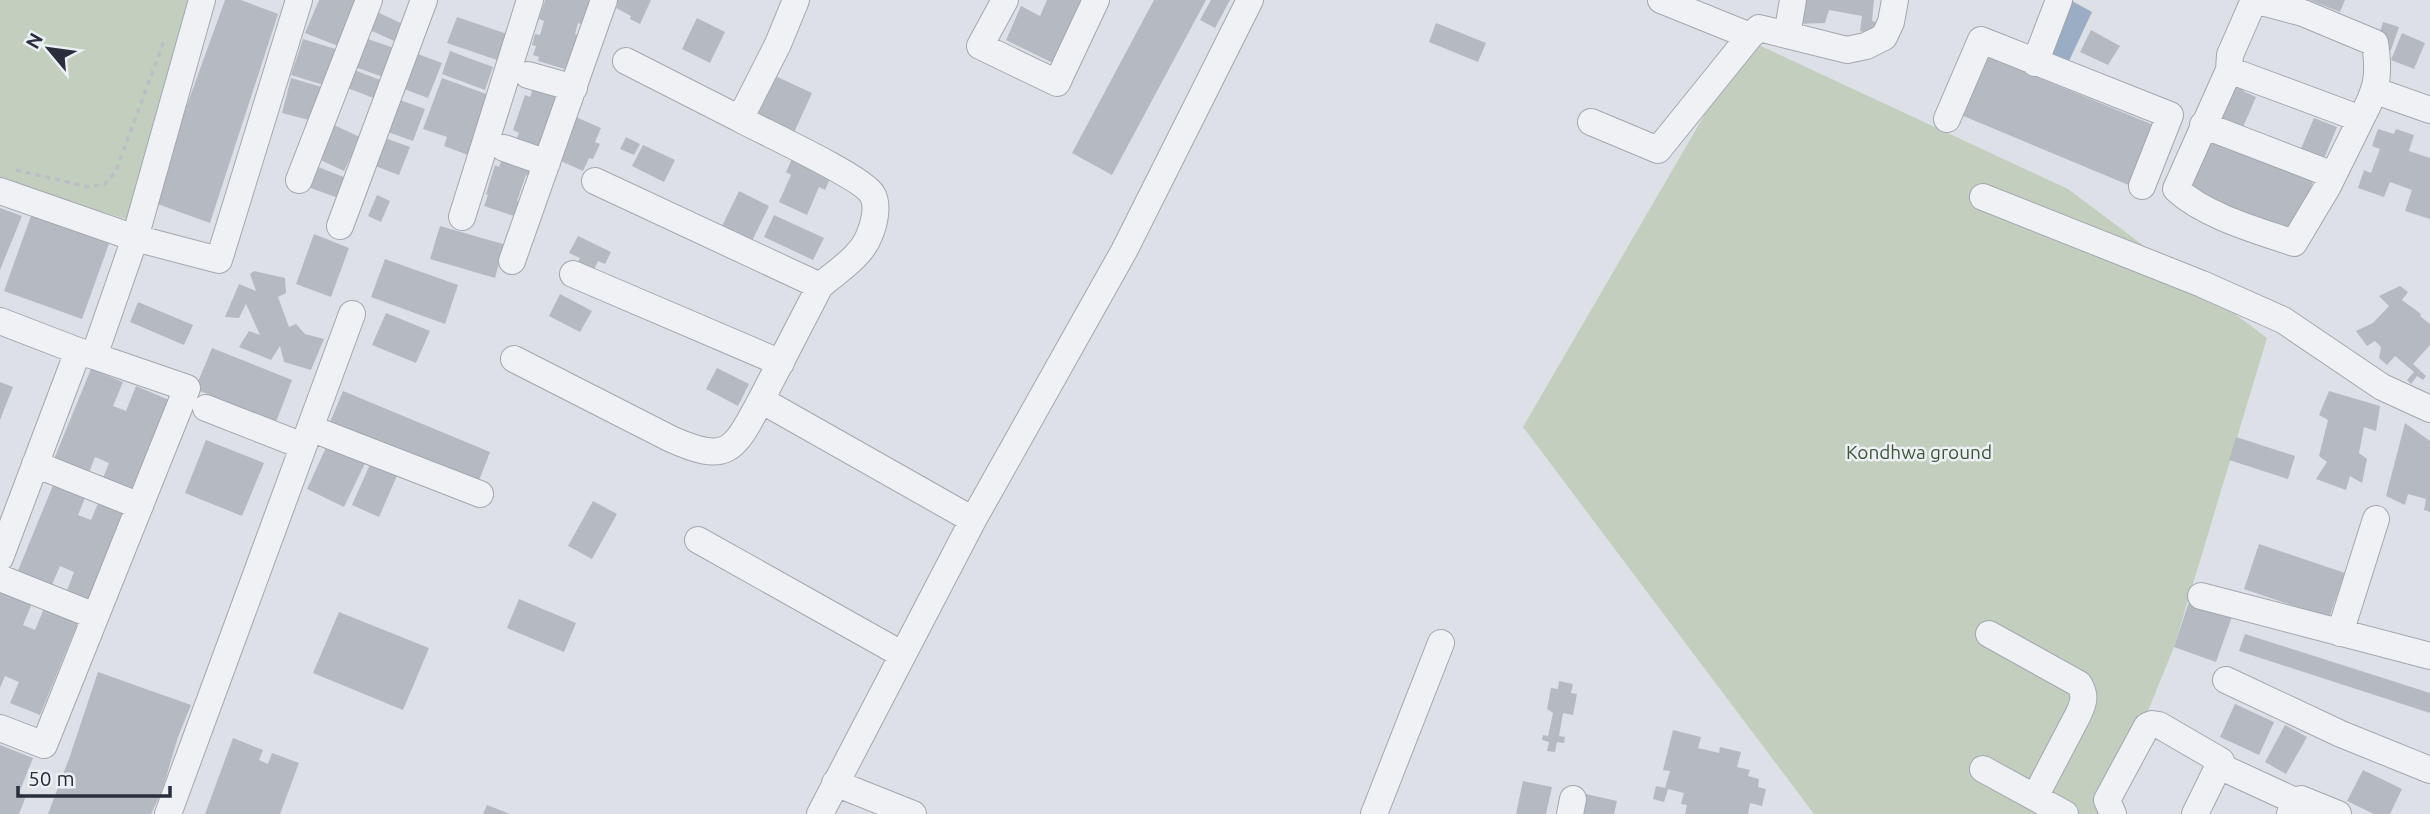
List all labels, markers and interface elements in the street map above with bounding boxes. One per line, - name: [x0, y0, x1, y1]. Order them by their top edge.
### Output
- north arrow: [14, 14, 84, 84]
- text: N: [21, 29, 47, 52]
- park label: Kondhwa ground: [1846, 441, 1992, 463]
- scale bar: [18, 754, 170, 798]
- text: 50 m: [28, 766, 75, 790]

